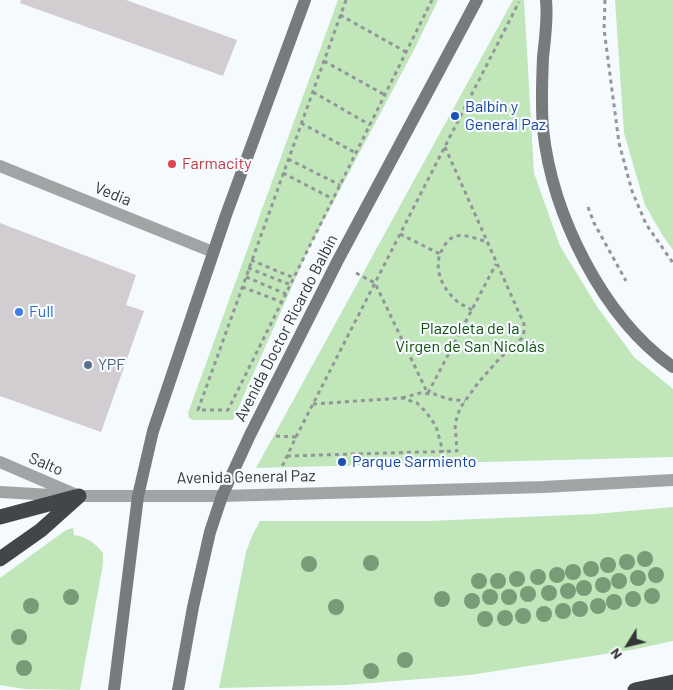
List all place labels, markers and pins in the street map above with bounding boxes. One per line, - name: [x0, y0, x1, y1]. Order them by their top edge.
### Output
- place label: Balbín y General Paz: [465, 97, 546, 135]
- marker: Balbín y General Paz: [449, 110, 461, 122]
- place label: Farmacity: [182, 154, 252, 174]
- marker: Farmacity: [166, 158, 178, 170]
- place label: Full: [29, 302, 54, 322]
- marker: Full: [13, 306, 25, 318]
- place label: YPF: [98, 355, 125, 375]
- marker: YPF: [82, 359, 94, 371]
- place label: Parque Sarmiento: [352, 452, 476, 472]
- marker: Parque Sarmiento: [336, 456, 348, 468]

